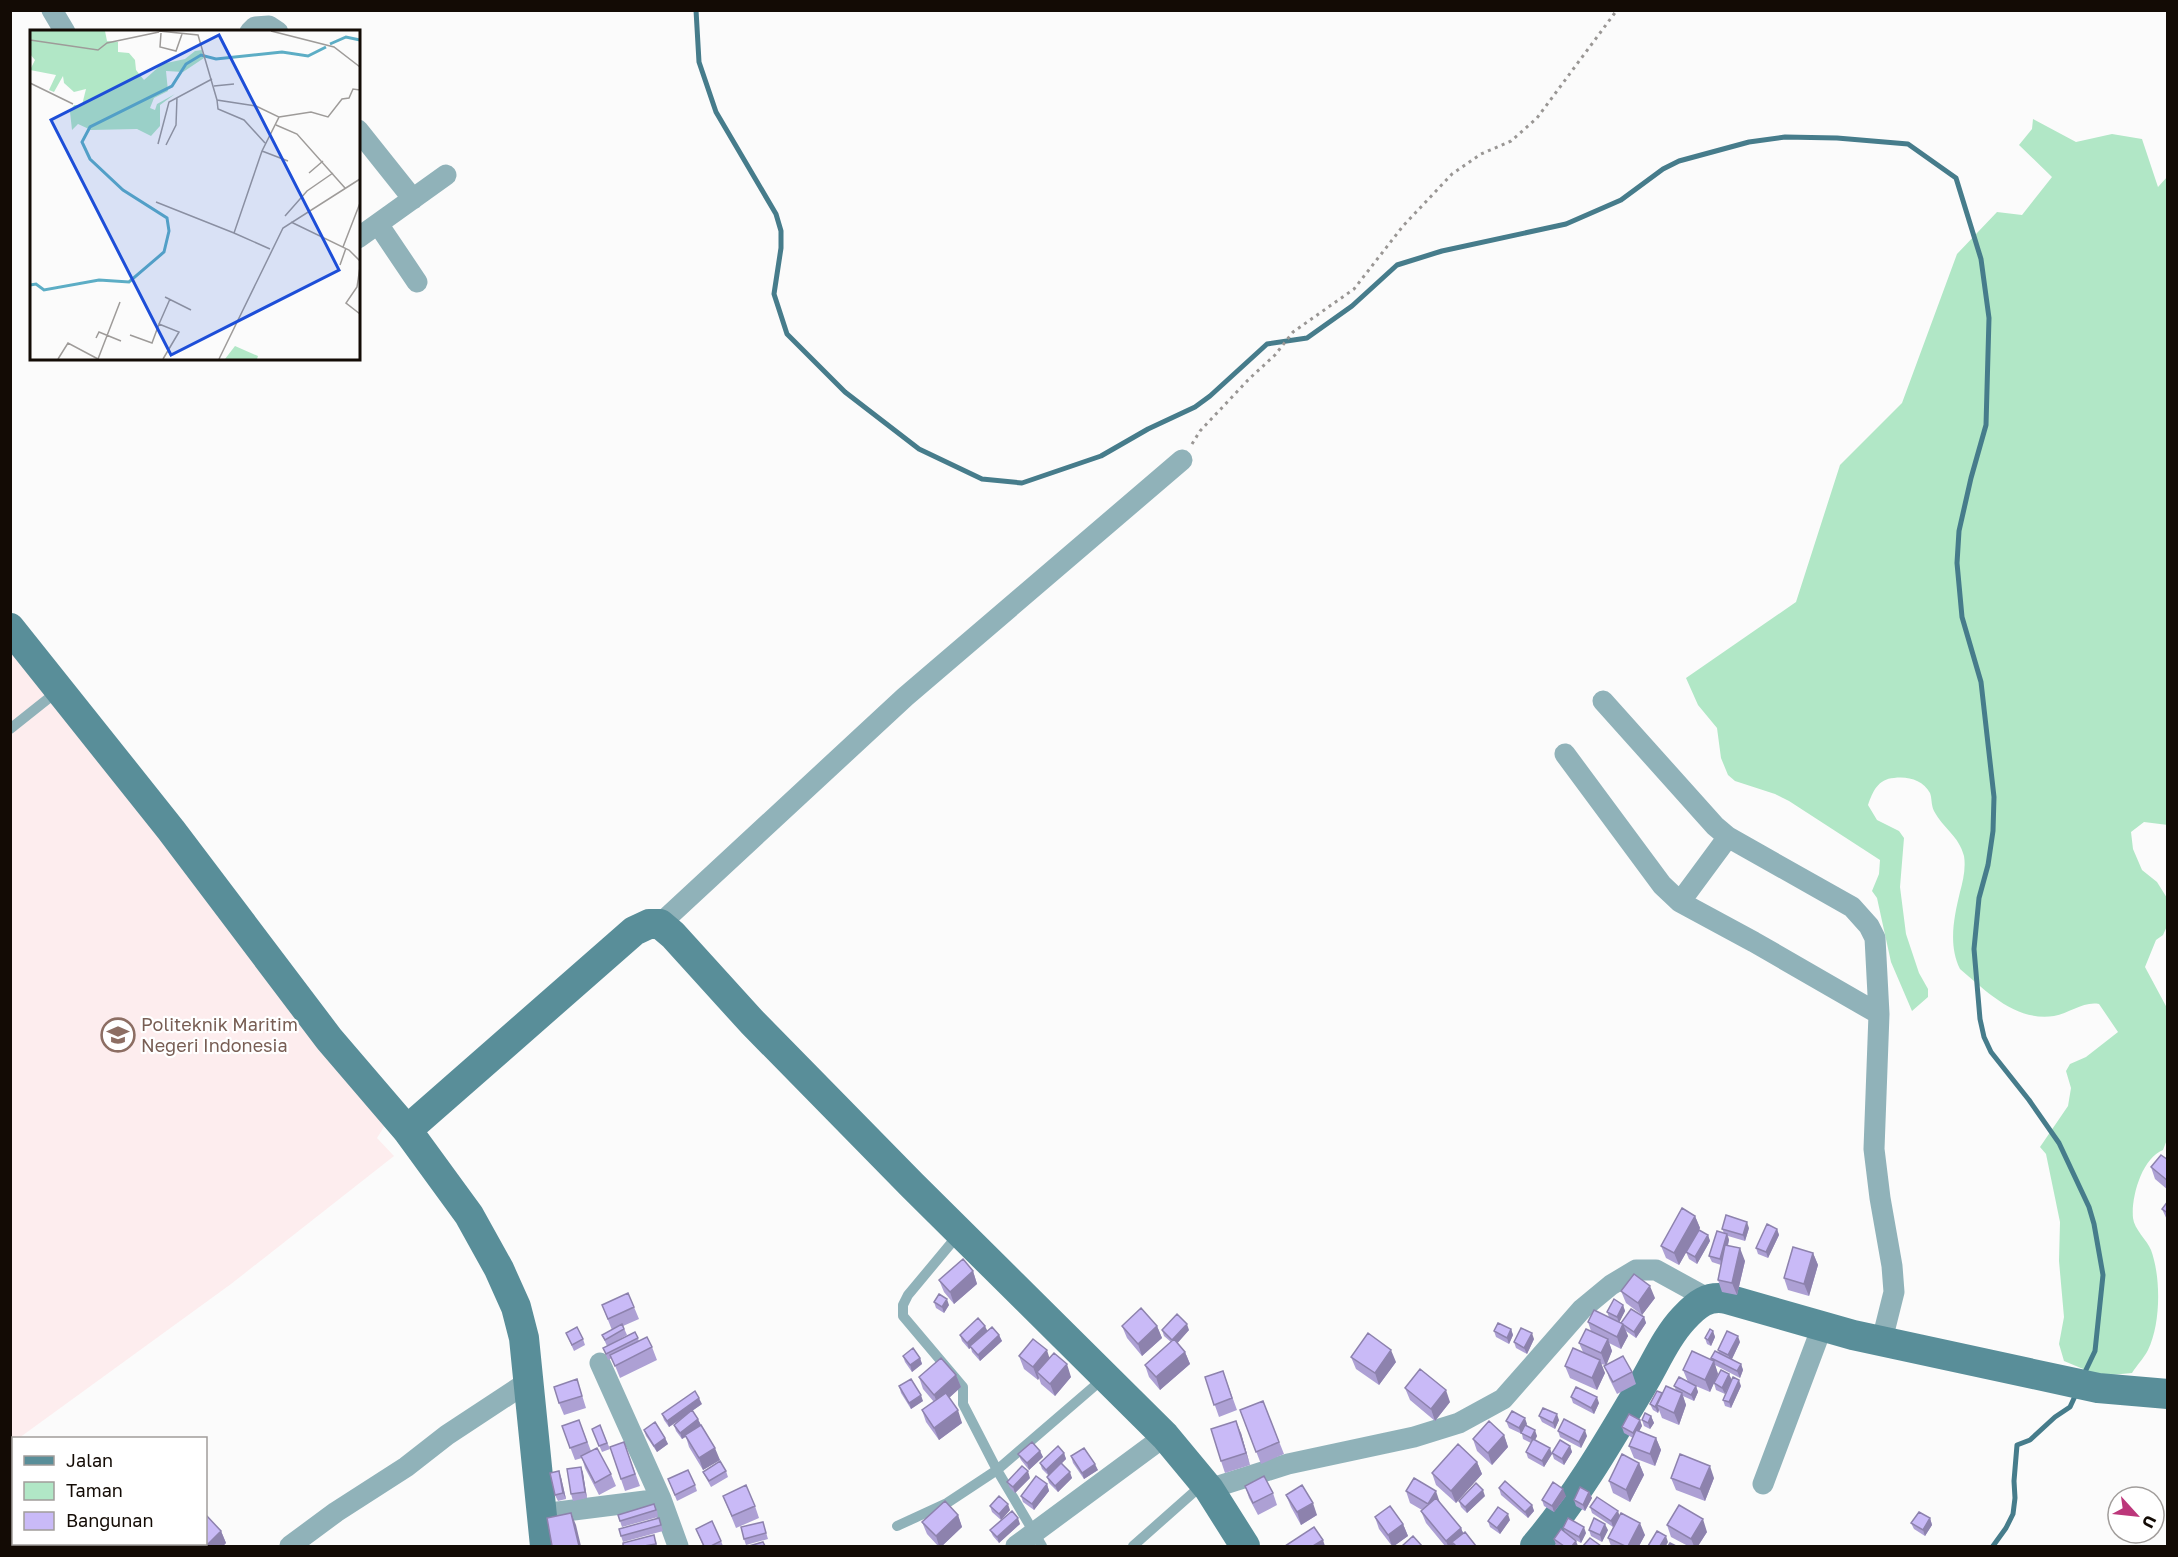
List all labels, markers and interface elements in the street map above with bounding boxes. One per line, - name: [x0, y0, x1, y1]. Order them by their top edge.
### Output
- inset map: [30, 30, 360, 360]
- place label: Politeknik Maritim Negeri Indonesia: [141, 1013, 298, 1056]
- school or university icon: Politeknik Maritim Negeri Indonesia: [100, 1017, 136, 1053]
- legend: [12, 1437, 207, 1545]
- text: Jalan: [66, 1449, 113, 1471]
- text: Taman: [66, 1479, 123, 1501]
- north arrow: [2106, 1485, 2166, 1545]
- text: Bangunan: [66, 1509, 154, 1531]
- text: U: [2138, 1512, 2161, 1532]

